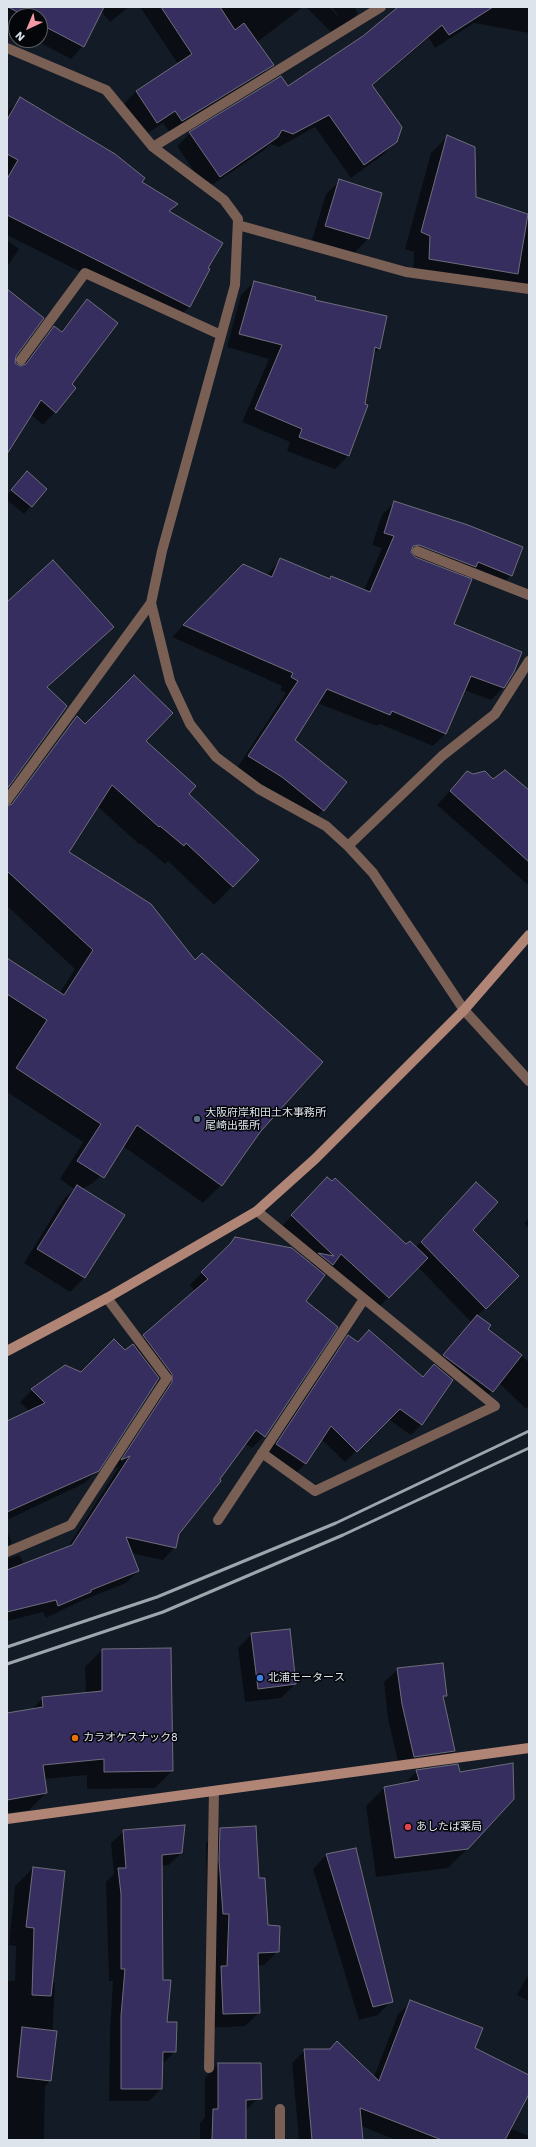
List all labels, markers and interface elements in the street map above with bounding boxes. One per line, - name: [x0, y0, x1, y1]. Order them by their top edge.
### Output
- north arrow: [8, 8, 48, 48]
- text: N: [13, 29, 27, 44]
- place label: 大阪府岸和田土木事務所 尾崎出張所: [205, 1106, 326, 1132]
- marker: 大阪府岸和田土木事務所 尾崎出張所: [192, 1114, 202, 1124]
- place label: 北浦モータース: [268, 1671, 345, 1685]
- marker: 北浦モータース: [255, 1673, 265, 1683]
- place label: カラオケスナック8: [83, 1731, 178, 1745]
- marker: カラオケスナック8: [70, 1733, 80, 1743]
- place label: あしたば薬局: [416, 1820, 482, 1834]
- marker: あしたば薬局: [403, 1822, 413, 1832]

